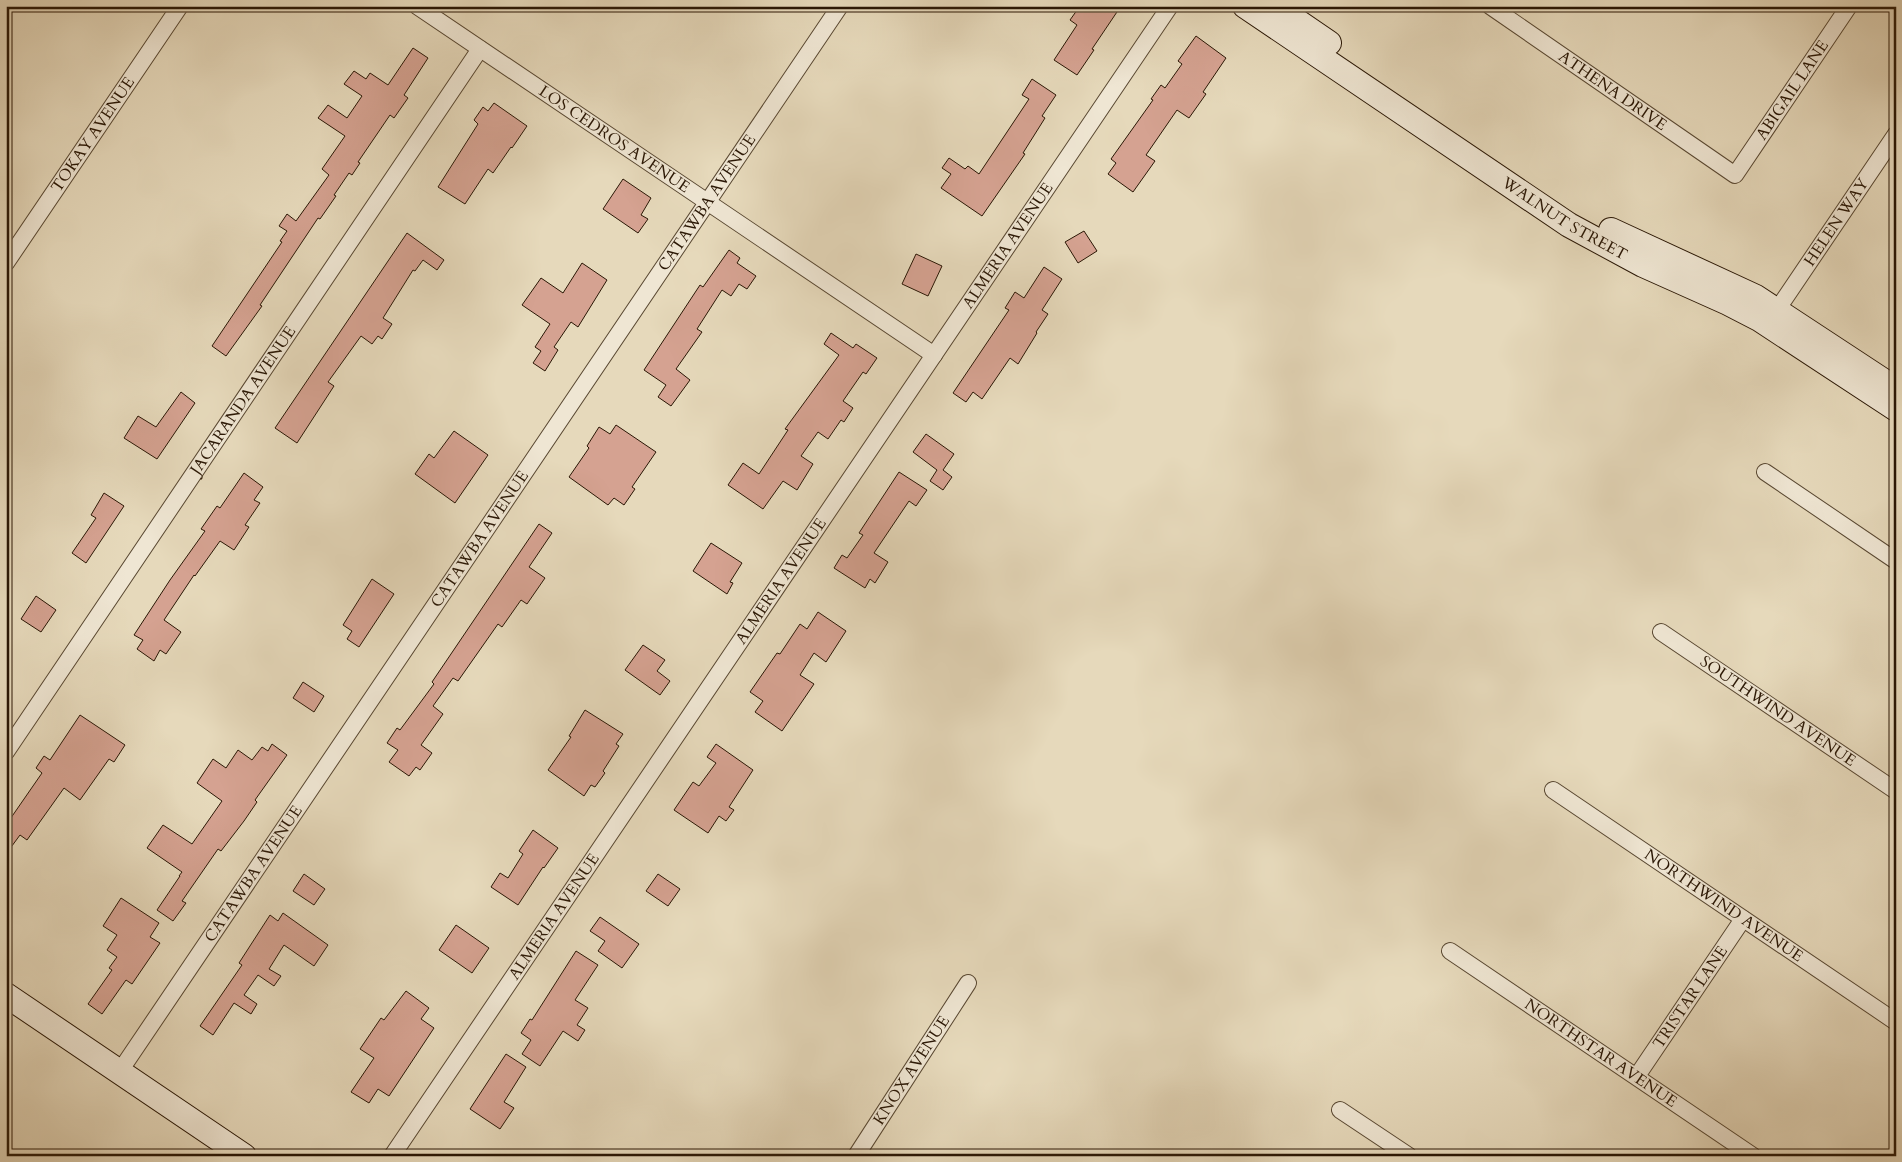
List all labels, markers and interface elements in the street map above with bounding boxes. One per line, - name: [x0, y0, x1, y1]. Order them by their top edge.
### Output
- street label: ABIGAIL LANE: [1751, 36, 1834, 144]
- street label: ATHENA DRIVE: [1554, 46, 1671, 136]
- street label: TOKAY AVENUE: [46, 73, 140, 197]
- street label: LOS CEDROS AVENUE: [534, 80, 694, 198]
- street label: CATAWBA AVENUE: [653, 130, 761, 275]
- street label: WALNUT STREET: [1497, 171, 1632, 266]
- street label: HELEN WAY: [1799, 174, 1874, 271]
- street label: ALMERIA AVENUE: [957, 178, 1058, 313]
- street label: JACARANDA AVENUE: [184, 322, 301, 481]
- street label: CATAWBA AVENUE: [425, 466, 534, 612]
- street label: ALMERIA AVENUE: [730, 514, 831, 649]
- street label: SOUTHWIND AVENUE: [1696, 650, 1860, 772]
- street label: CATAWBA AVENUE: [199, 801, 307, 947]
- street label: NORTHWIND AVENUE: [1640, 844, 1808, 967]
- street label: ALMERIA AVENUE: [503, 849, 605, 984]
- street label: TRISTAR LANE: [1648, 942, 1733, 1053]
- street label: NORTHSTAR AVENUE: [1520, 993, 1681, 1113]
- street label: KNOX AVENUE: [868, 1011, 955, 1129]

